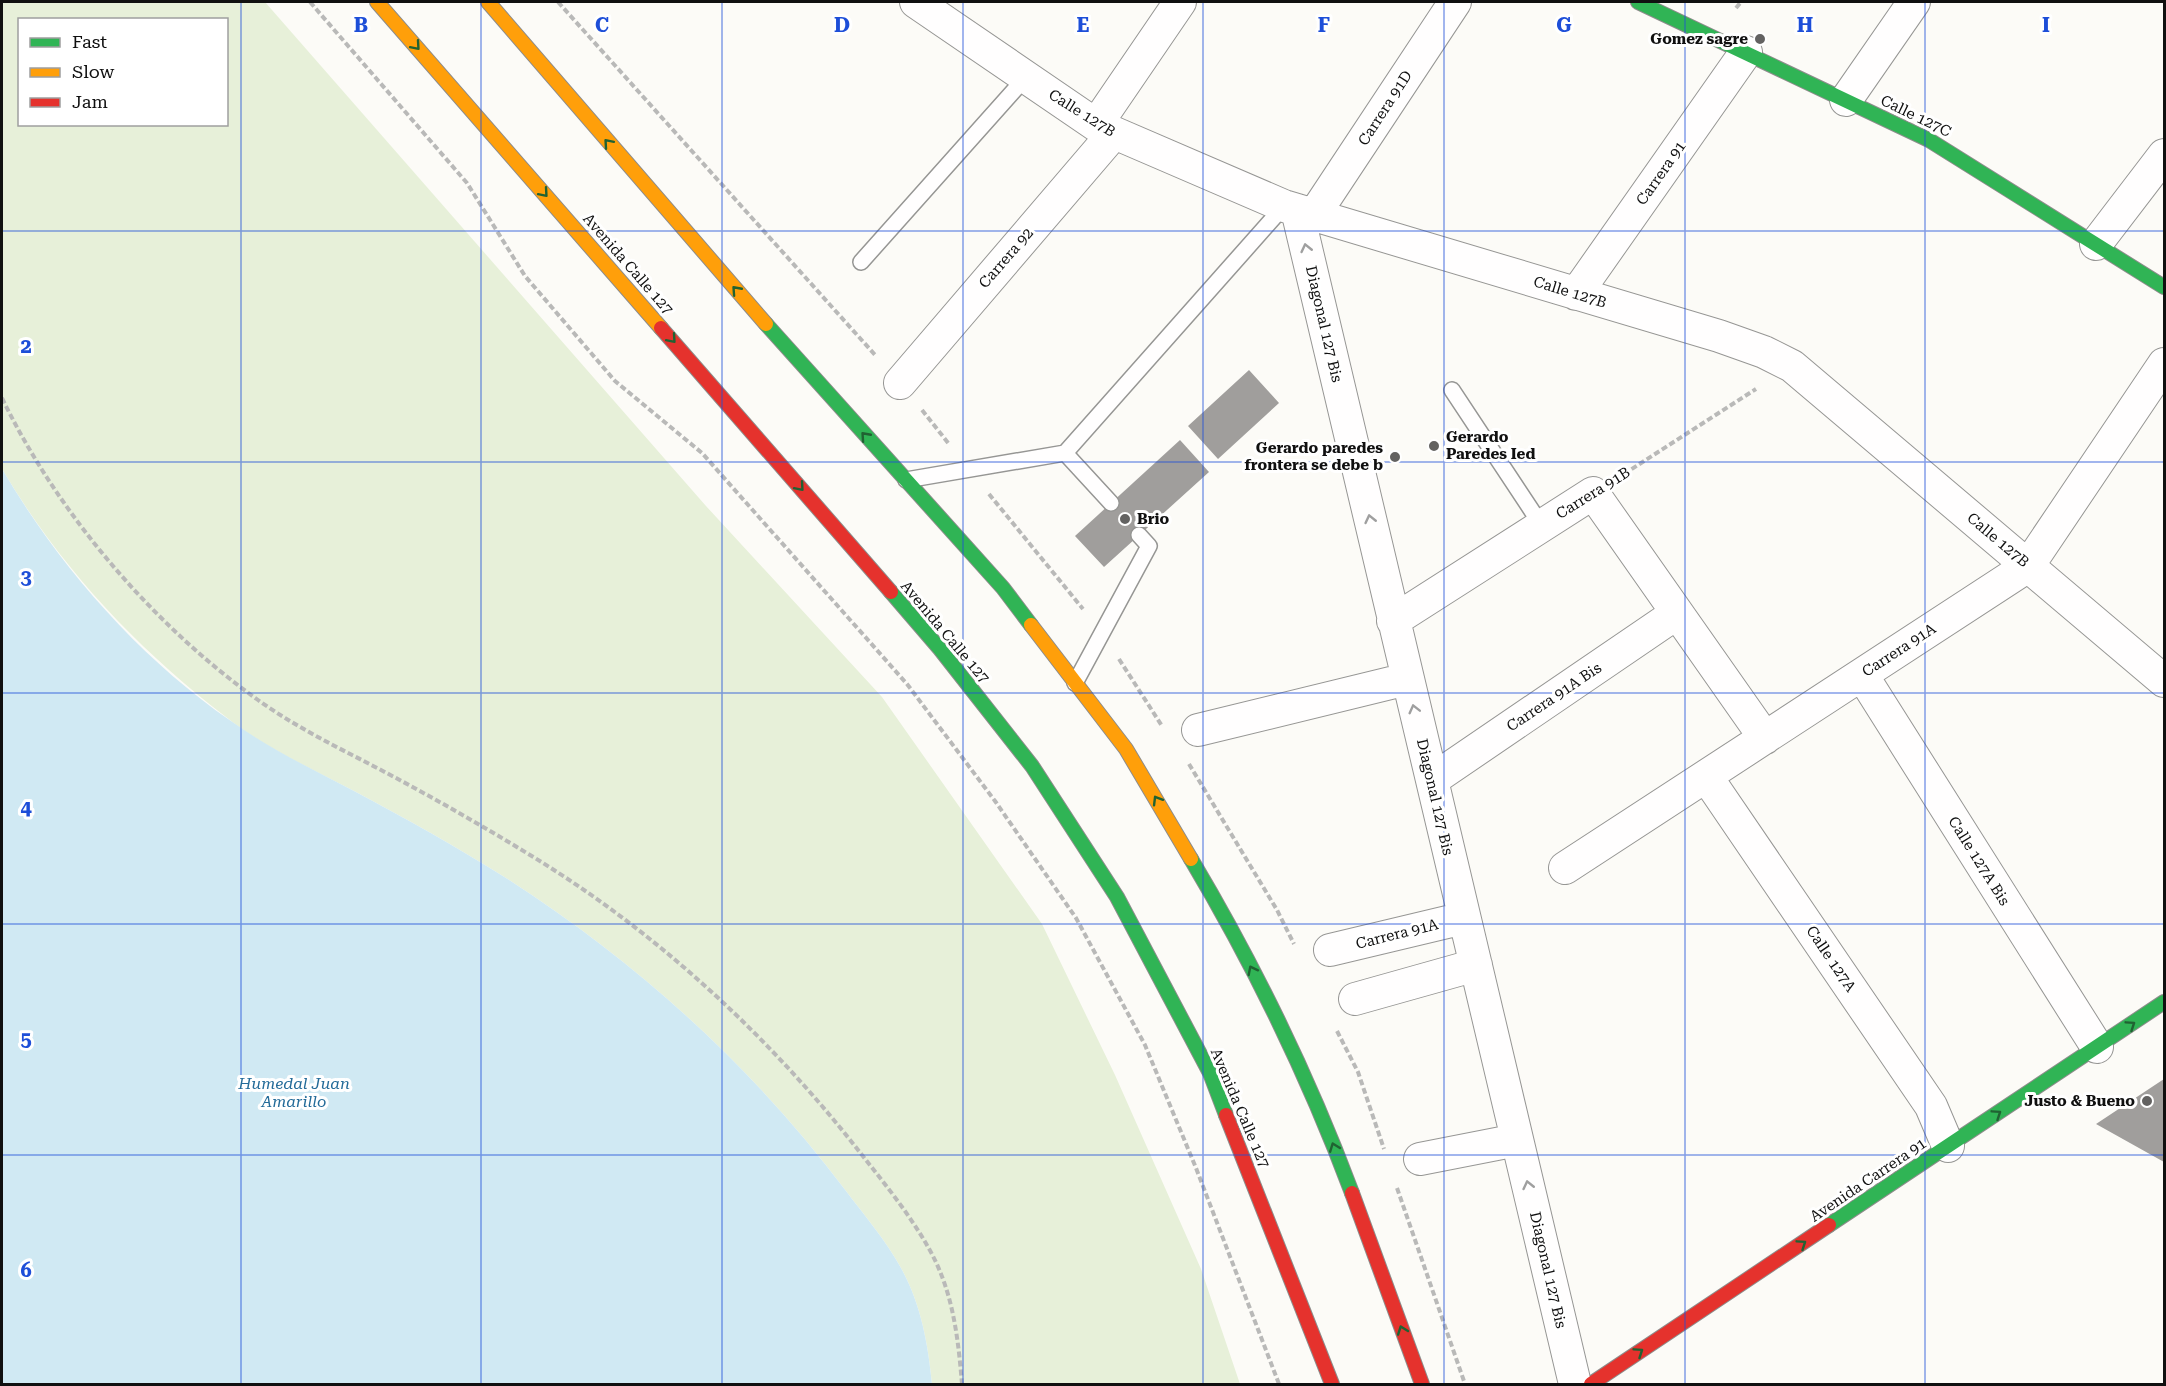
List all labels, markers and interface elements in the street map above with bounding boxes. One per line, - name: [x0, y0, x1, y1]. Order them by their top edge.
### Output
- text: B: [354, 13, 368, 37]
- text: C: [595, 13, 609, 37]
- text: D: [834, 13, 850, 37]
- text: E: [1077, 13, 1090, 37]
- text: F: [1318, 13, 1330, 37]
- text: G: [1556, 13, 1572, 37]
- text: H: [1797, 13, 1813, 37]
- text: I: [2042, 13, 2050, 37]
- legend: [18, 18, 228, 126]
- place label: Gomez sagre: [1650, 30, 1748, 48]
- text: Fast: [72, 31, 107, 52]
- marker: Gomez sagre: [1753, 32, 1767, 46]
- one-way arrow: [408, 39, 419, 50]
- text: Slow: [72, 61, 114, 82]
- street label: Carrera 91D: [1354, 67, 1416, 149]
- street label: Calle 127B: [1045, 85, 1119, 141]
- text: Jam: [72, 91, 108, 112]
- street label: Calle 127C: [1878, 91, 1954, 141]
- street label: Carrera 91: [1632, 138, 1690, 208]
- one-way arrow: [604, 139, 615, 150]
- one-way arrow: [537, 186, 548, 196]
- street label: Avenida Calle 127: [579, 210, 677, 318]
- street label: Carrera 92: [975, 224, 1037, 292]
- one-way arrow: [1300, 243, 1313, 253]
- street label: Diagonal 127 Bis: [1302, 264, 1346, 384]
- street label: Calle 127B: [1531, 272, 1609, 312]
- one-way arrow: [732, 286, 743, 297]
- one-way arrow: [665, 333, 676, 343]
- text: 2: [20, 334, 32, 358]
- place label: Gerardo Paredes Ied: [1446, 428, 1535, 463]
- one-way arrow: [861, 432, 872, 443]
- place label: Gerardo paredes frontera se debe b: [1244, 439, 1383, 474]
- marker: Gerardo Paredes Ied: [1427, 439, 1441, 453]
- marker: Gerardo paredes frontera se debe b: [1388, 450, 1402, 464]
- street label: Carrera 91B: [1553, 463, 1633, 523]
- one-way arrow: [793, 480, 804, 491]
- street label: Calle 127B: [1963, 509, 2033, 571]
- place label: Brio: [1137, 510, 1170, 528]
- marker: Brio: [1118, 512, 1132, 526]
- one-way arrow: [1364, 514, 1377, 524]
- text: 3: [20, 565, 32, 589]
- street label: Avenida Calle 127: [897, 577, 993, 687]
- street label: Carrera 91A: [1859, 619, 1940, 681]
- street label: Carrera 91A Bis: [1503, 659, 1605, 735]
- one-way arrow: [1409, 704, 1422, 714]
- street label: Diagonal 127 Bis: [1413, 737, 1457, 857]
- text: 4: [20, 796, 32, 820]
- one-way arrow: [1152, 796, 1164, 806]
- street label: Calle 127A Bis: [1944, 813, 2014, 909]
- street label: Carrera 91A: [1354, 915, 1441, 953]
- street label: Calle 127A: [1802, 923, 1860, 996]
- one-way arrow: [1248, 966, 1259, 976]
- one-way arrow: [2124, 1021, 2135, 1032]
- text: 5: [20, 1027, 32, 1051]
- street label: Avenida Calle 127: [1207, 1046, 1273, 1170]
- water label: Humedal Juan Amarillo: [237, 1074, 350, 1111]
- place label: Justo & Bueno: [2025, 1092, 2135, 1110]
- marker: Justo & Bueno: [2140, 1094, 2154, 1108]
- one-way arrow: [1990, 1110, 2001, 1121]
- street label: Avenida Carrera 91: [1806, 1134, 1930, 1226]
- one-way arrow: [1329, 1142, 1341, 1153]
- one-way arrow: [1522, 1180, 1535, 1190]
- street label: Diagonal 127 Bis: [1526, 1210, 1570, 1330]
- one-way arrow: [1795, 1240, 1806, 1251]
- text: 6: [20, 1258, 32, 1282]
- one-way arrow: [1396, 1325, 1409, 1335]
- one-way arrow: [1633, 1348, 1644, 1359]

